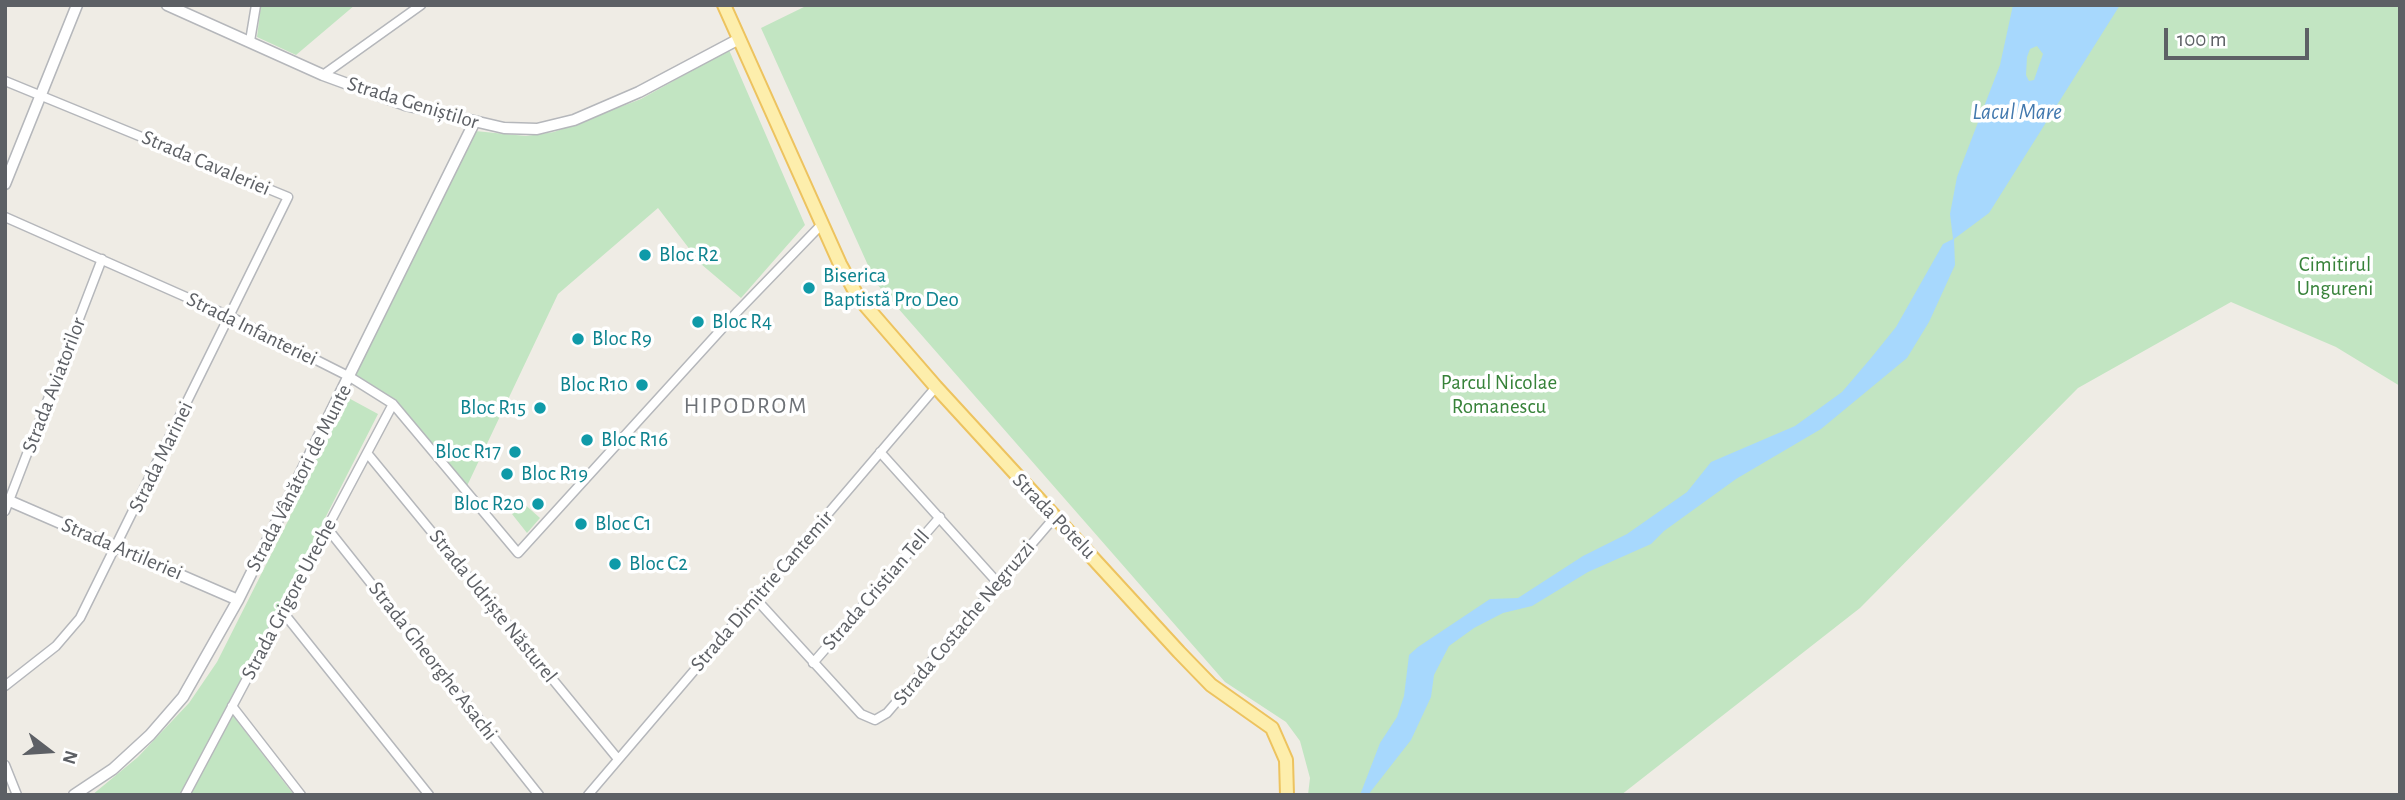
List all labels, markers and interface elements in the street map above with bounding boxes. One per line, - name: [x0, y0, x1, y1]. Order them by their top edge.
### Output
- scale bar: [2167, 14, 2312, 58]
- text: 100 m: [2177, 29, 2227, 50]
- street label: Strada Geniștilor: [344, 71, 482, 135]
- water label: Lacul Mare: [1972, 98, 2062, 126]
- street label: Strada Cavaleriei: [138, 125, 274, 201]
- place label: Bloc R2: [659, 242, 719, 268]
- marker: Bloc R2: [637, 247, 653, 263]
- park label: Cimitirul Ungureni: [2297, 252, 2373, 302]
- place label: Biserica Baptistă Pro Deo: [823, 263, 959, 313]
- marker: Biserica Baptistă Pro Deo: [801, 280, 817, 296]
- street label: Strada Infanteriei: [183, 287, 321, 371]
- place label: Bloc R4: [712, 309, 772, 335]
- street label: Strada Aviatorilor: [17, 314, 91, 456]
- marker: Bloc R4: [690, 314, 706, 330]
- place label: Bloc R9: [592, 326, 652, 352]
- marker: Bloc R9: [570, 331, 586, 347]
- park label: Parcul Nicolae Romanescu: [1441, 370, 1557, 420]
- place label: Bloc R10: [560, 372, 628, 398]
- marker: Bloc R10: [634, 377, 650, 393]
- street label: Strada Vânători de Munte: [241, 380, 357, 576]
- district label: HIPODROM: [685, 392, 807, 420]
- place label: Bloc R15: [460, 395, 526, 421]
- street label: Strada Marinei: [123, 397, 199, 517]
- marker: Bloc R15: [532, 400, 548, 416]
- place label: Bloc R16: [601, 427, 668, 453]
- marker: Bloc R16: [579, 432, 595, 448]
- place label: Bloc R17: [435, 439, 501, 465]
- marker: Bloc R17: [507, 444, 523, 460]
- place label: Bloc R19: [521, 461, 588, 487]
- marker: Bloc R19: [499, 466, 515, 482]
- street label: Strada Potelu: [1007, 468, 1101, 564]
- place label: Bloc R20: [453, 491, 524, 517]
- marker: Bloc R20: [530, 496, 546, 512]
- street label: Strada Dimitrie Cantemir: [685, 505, 839, 677]
- place label: Bloc C1: [595, 511, 651, 537]
- street label: Strada Artileriei: [58, 512, 186, 586]
- street label: Strada Grigore Ureche: [236, 514, 342, 684]
- marker: Bloc C1: [573, 516, 589, 532]
- street label: Strada Udriște Năsturel: [424, 524, 562, 688]
- street label: Strada Cristian Tell: [817, 525, 935, 655]
- street label: Strada Costache Negruzzi: [888, 535, 1040, 711]
- place label: Bloc C2: [629, 551, 688, 577]
- marker: Bloc C2: [607, 556, 623, 572]
- street label: Strada Gheorghe Asachi: [363, 577, 503, 745]
- north arrow: [14, 716, 84, 786]
- text: N: [59, 748, 81, 766]

